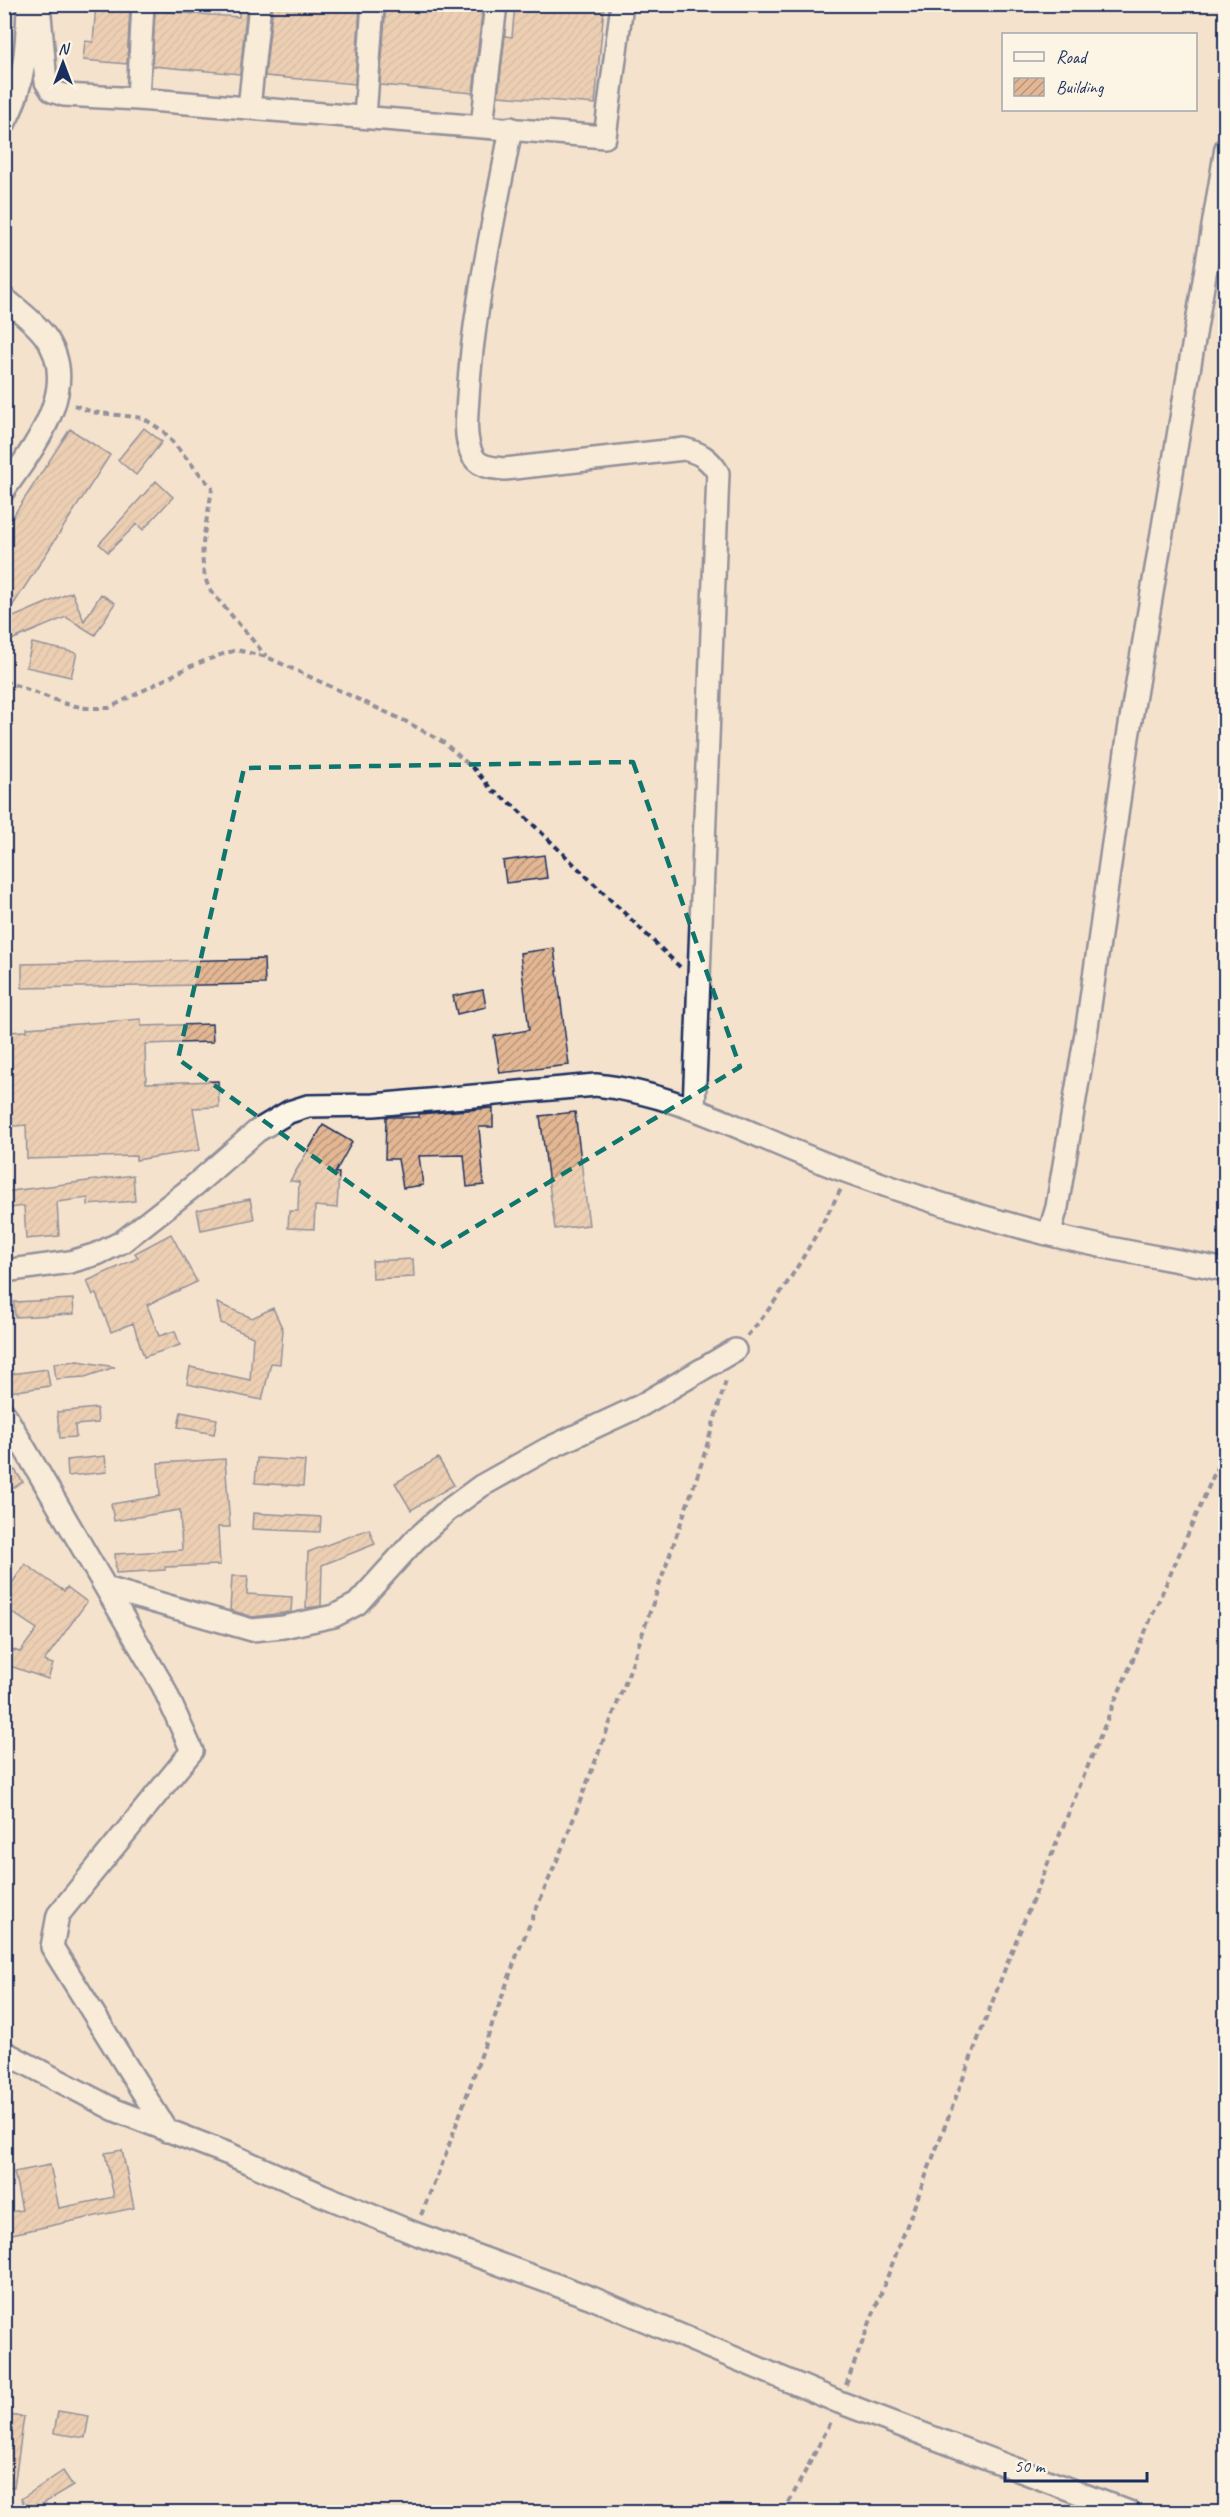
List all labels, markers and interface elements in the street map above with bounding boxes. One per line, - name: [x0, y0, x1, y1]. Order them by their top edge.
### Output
- north arrow: [33, 33, 93, 93]
- legend: [1002, 33, 1197, 111]
- text: N: [58, 39, 71, 59]
- text: Road: [1056, 46, 1089, 68]
- text: Building: [1056, 76, 1105, 98]
- scale bar: [1005, 2445, 1148, 2483]
- text: 50 m: [1014, 2455, 1047, 2477]

